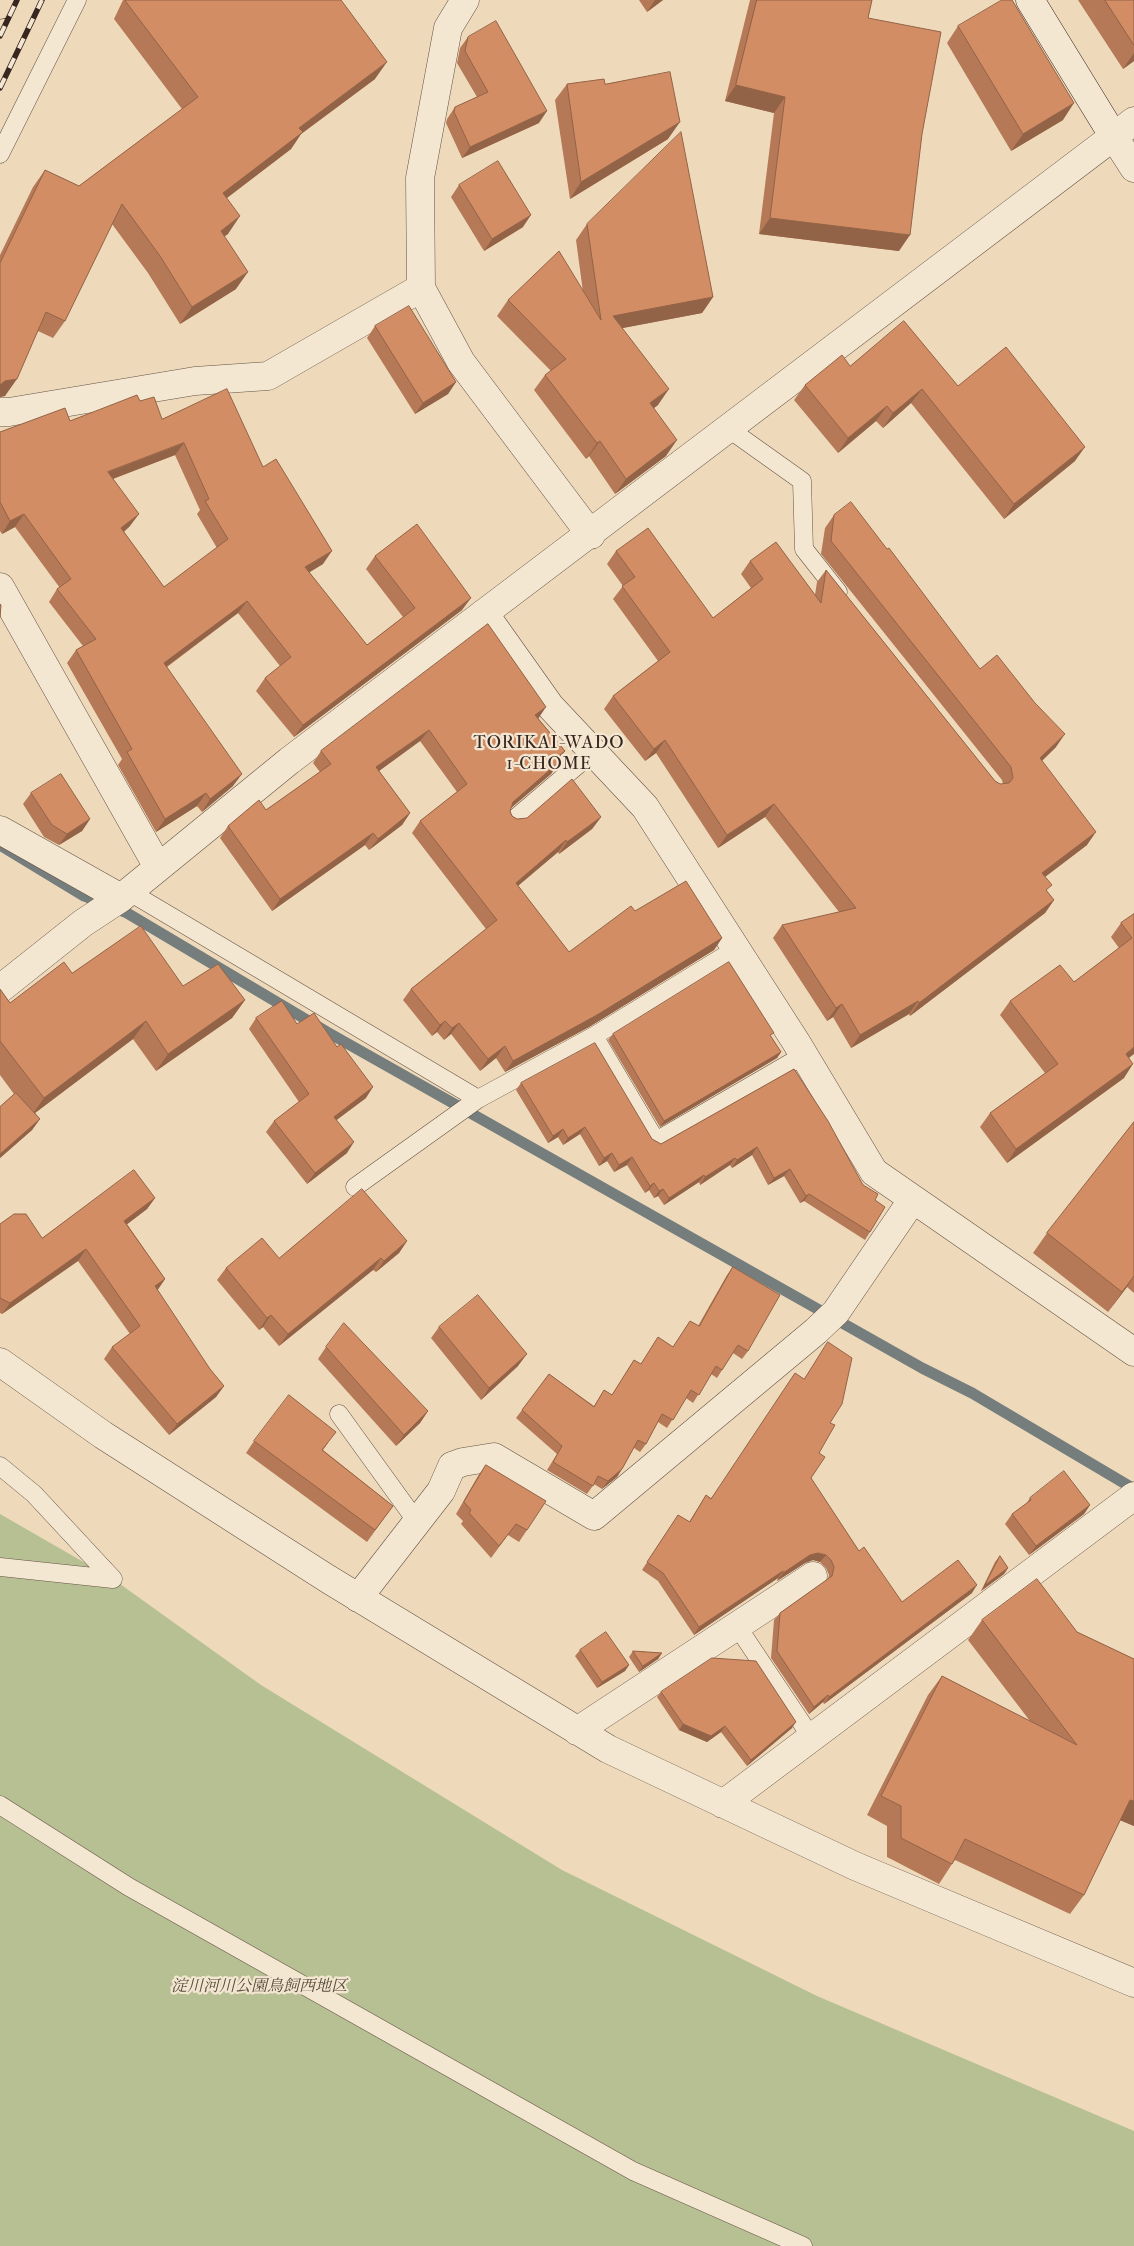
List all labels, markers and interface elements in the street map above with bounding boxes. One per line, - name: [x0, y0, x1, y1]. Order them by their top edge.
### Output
- district label: TORIKAI-WADO 1-CHOME: [472, 733, 626, 776]
- park label: 淀川河川公園鳥飼西地区: [171, 1977, 347, 1997]

